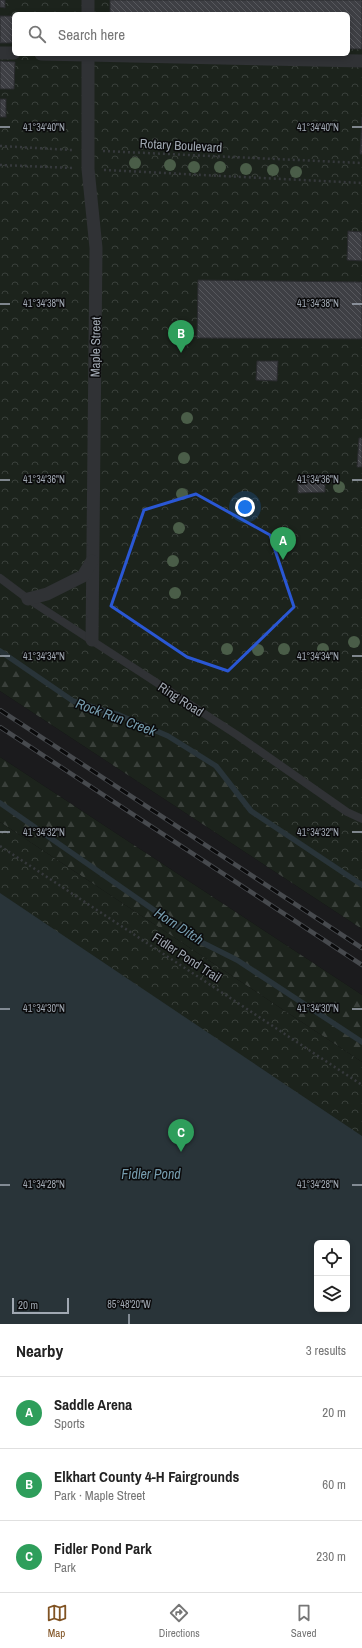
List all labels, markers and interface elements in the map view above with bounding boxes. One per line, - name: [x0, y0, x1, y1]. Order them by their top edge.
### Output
- search box: [12, 12, 350, 56]
- icon: search: [26, 23, 48, 45]
- text: Search here: [58, 24, 125, 45]
- text: 41°34'40"N: [23, 121, 65, 134]
- text: 41°34'40"N: [297, 121, 339, 134]
- street label: Rotary Boulevard: [139, 135, 223, 156]
- text: 41°34'38"N: [23, 297, 65, 310]
- text: 41°34'38"N: [297, 297, 339, 310]
- street label: Maple Street: [86, 317, 105, 377]
- pin: B: [168, 320, 194, 353]
- text: 41°34'36"N: [23, 473, 65, 486]
- text: 41°34'36"N: [297, 473, 339, 486]
- your location: [235, 497, 255, 517]
- pin: A: [270, 527, 296, 560]
- text: 41°34'34"N: [23, 650, 65, 663]
- text: 41°34'34"N: [297, 650, 339, 663]
- street label: Ring Road: [155, 678, 207, 720]
- water label: Rock Run Creek: [73, 694, 160, 740]
- text: 41°34'32"N: [23, 826, 65, 839]
- text: 41°34'32"N: [297, 826, 339, 839]
- water label: Horn Ditch: [151, 904, 207, 948]
- street label: Fidler Pond Trail: [149, 929, 224, 986]
- text: 41°34'30"N: [23, 1002, 65, 1015]
- text: 41°34'30"N: [297, 1002, 339, 1015]
- pin: C: [168, 1119, 194, 1152]
- water label: Fidler Pond: [121, 1165, 181, 1183]
- text: 41°34'28"N: [23, 1178, 65, 1191]
- text: 41°34'28"N: [297, 1178, 339, 1191]
- map controls: [314, 1240, 350, 1312]
- button: locate: [314, 1240, 350, 1276]
- button: layers: [314, 1276, 350, 1312]
- scale bar: [12, 1296, 69, 1315]
- text: 20 m: [18, 1298, 38, 1312]
- text: 85°48'20"W: [107, 1298, 151, 1311]
- text: Nearby: [16, 1339, 63, 1362]
- text: 3 results: [306, 1342, 346, 1359]
- text: Saddle Arena: [54, 1394, 132, 1415]
- text: A: [25, 1404, 33, 1421]
- text: 20 m: [322, 1404, 346, 1421]
- text: Sports: [54, 1415, 85, 1432]
- text: Elkhart County 4-H Fairgrounds: [54, 1466, 239, 1487]
- text: B: [25, 1476, 33, 1493]
- text: 60 m: [322, 1476, 346, 1493]
- text: Park · Maple Street: [54, 1487, 145, 1504]
- text: Fidler Pond Park: [54, 1538, 152, 1559]
- text: C: [25, 1548, 33, 1565]
- text: 230 m: [316, 1548, 346, 1565]
- text: Park: [54, 1559, 76, 1576]
- tab: Map: [46, 1602, 68, 1640]
- tab: Directions: [159, 1602, 200, 1640]
- tab: Saved: [291, 1602, 316, 1640]

